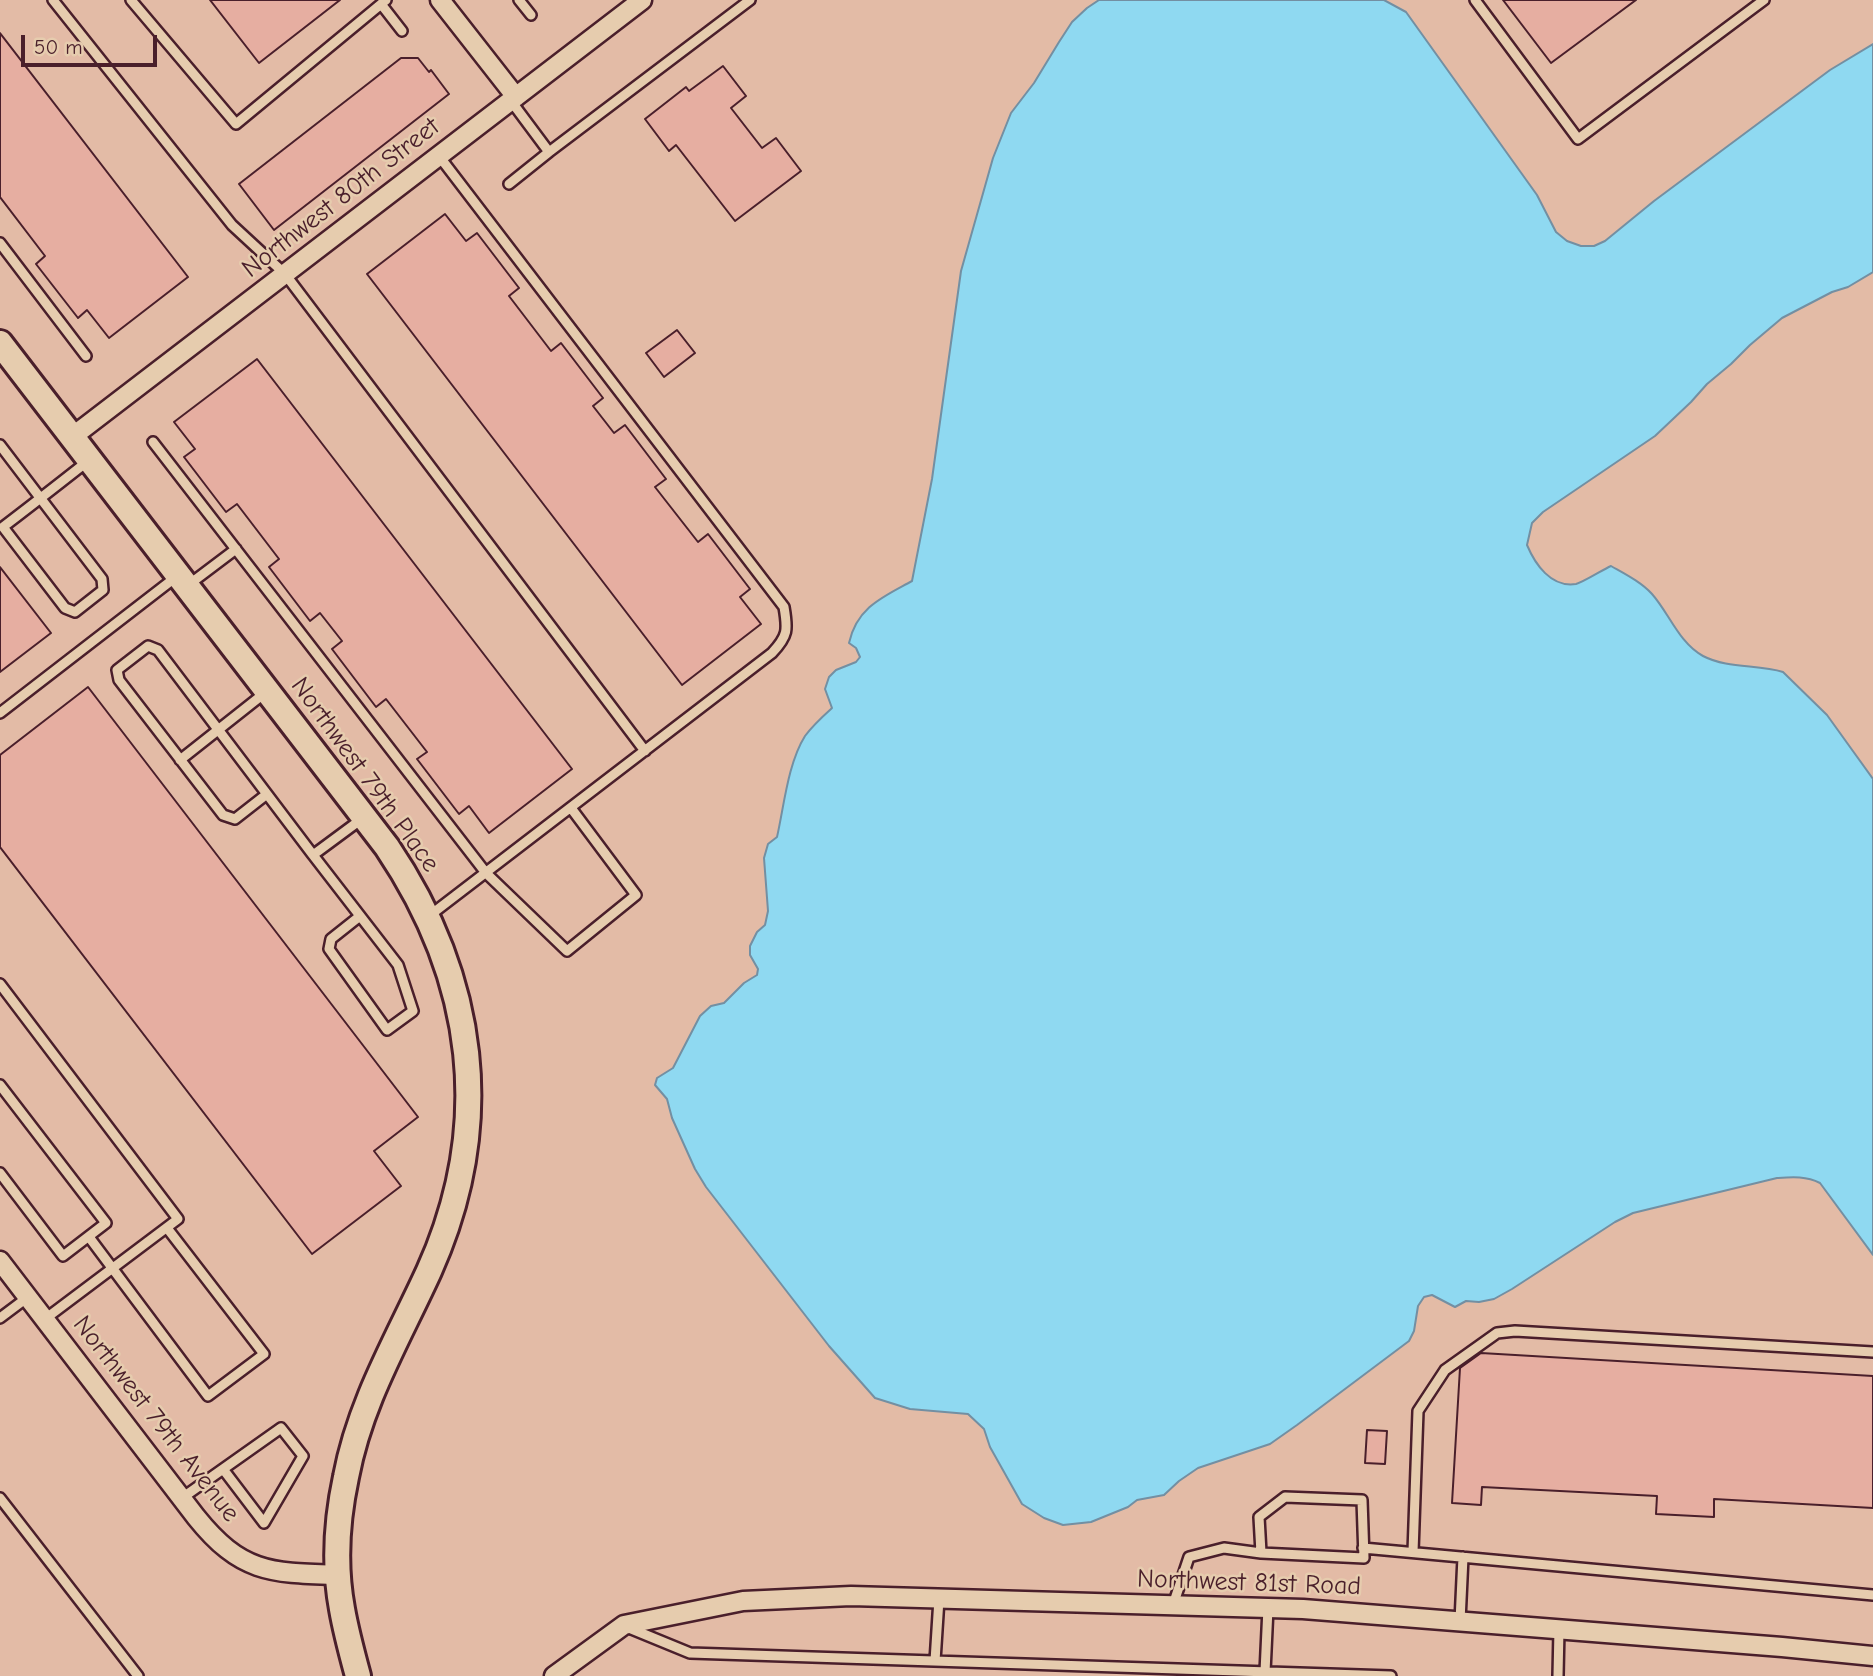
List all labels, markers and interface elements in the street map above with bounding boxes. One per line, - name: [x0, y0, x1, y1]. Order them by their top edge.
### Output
- scale bar: [24, 21, 161, 65]
- text: 50 m: [34, 35, 83, 59]
- street label: Northwest 80th Street: [236, 111, 446, 285]
- street label: Northwest 79th Place: [284, 672, 446, 878]
- street label: Northwest 79th Avenue: [66, 1310, 246, 1528]
- street label: Northwest 81st Road: [1136, 1563, 1362, 1603]

